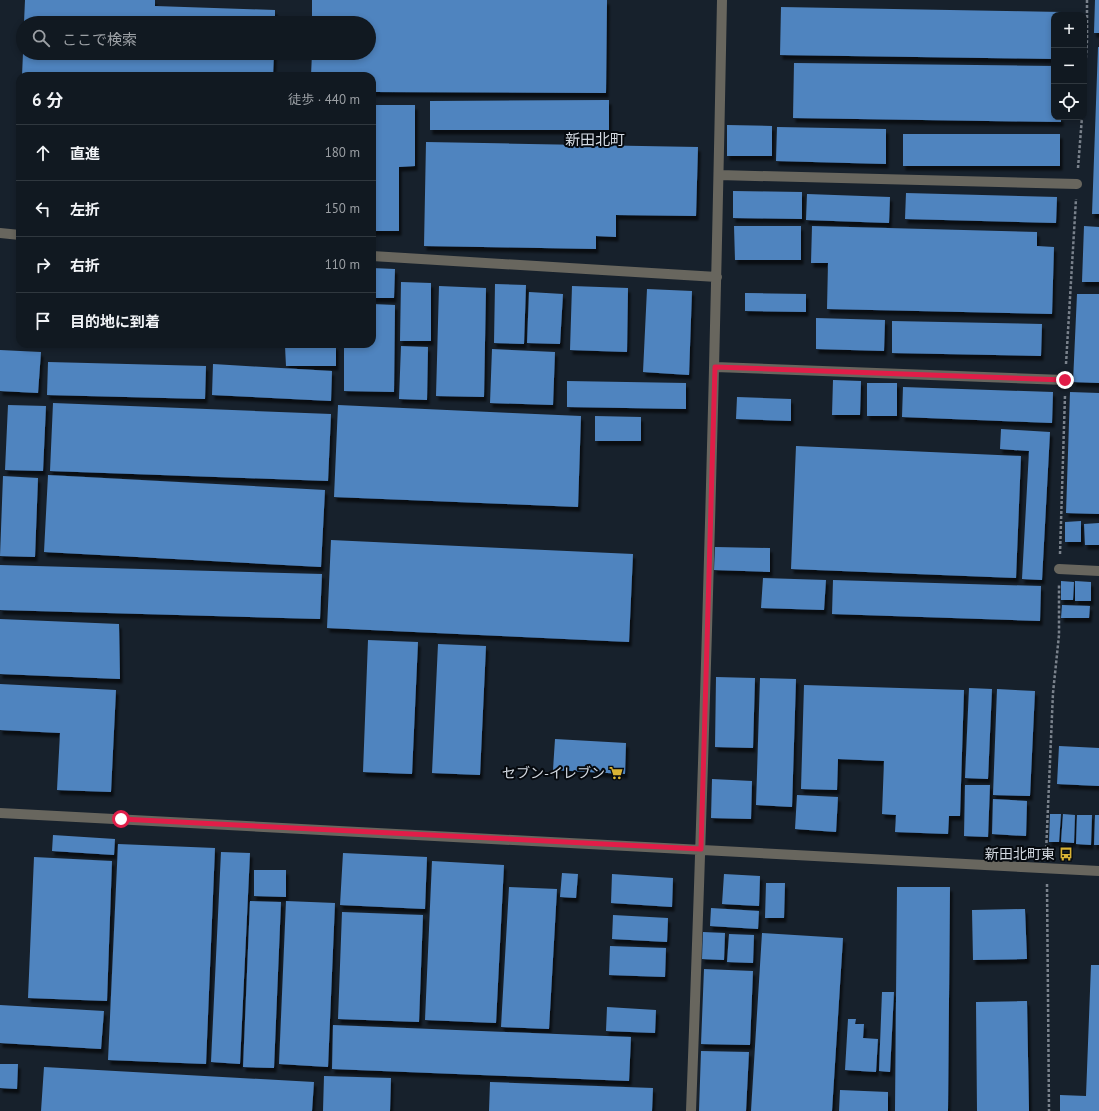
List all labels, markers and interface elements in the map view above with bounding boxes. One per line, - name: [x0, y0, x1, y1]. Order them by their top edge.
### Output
- map controls: [1051, 12, 1087, 120]
- button: +: [1051, 12, 1087, 48]
- search box: [16, 16, 376, 60]
- icon: search: [30, 27, 52, 49]
- text: ここで検索: [62, 30, 137, 49]
- button: −: [1051, 48, 1087, 84]
- button: locate: [1051, 84, 1087, 120]
- text: 6 分: [32, 89, 63, 111]
- text: 徒歩 · 440 m: [288, 91, 360, 108]
- district label: 新田北町: [565, 130, 625, 149]
- icon: ahead: [32, 142, 54, 164]
- text: 直進: [70, 144, 100, 163]
- text: 180 m: [325, 144, 360, 161]
- icon: left: [32, 198, 54, 220]
- text: 左折: [70, 200, 100, 219]
- text: 150 m: [325, 200, 360, 217]
- icon: right: [32, 254, 54, 276]
- text: 右折: [70, 256, 100, 275]
- text: 110 m: [325, 256, 360, 273]
- icon: arrive: [32, 310, 54, 332]
- text: 目的地に到着: [70, 312, 160, 331]
- route end: [1056, 371, 1074, 389]
- place label: セブン-イレブン: [502, 764, 605, 782]
- supermarket icon: セブン-イレブン: [608, 765, 624, 781]
- route start: [112, 810, 130, 828]
- place label: 新田北町東: [985, 845, 1055, 863]
- bus stop icon: 新田北町東: [1058, 846, 1074, 862]

